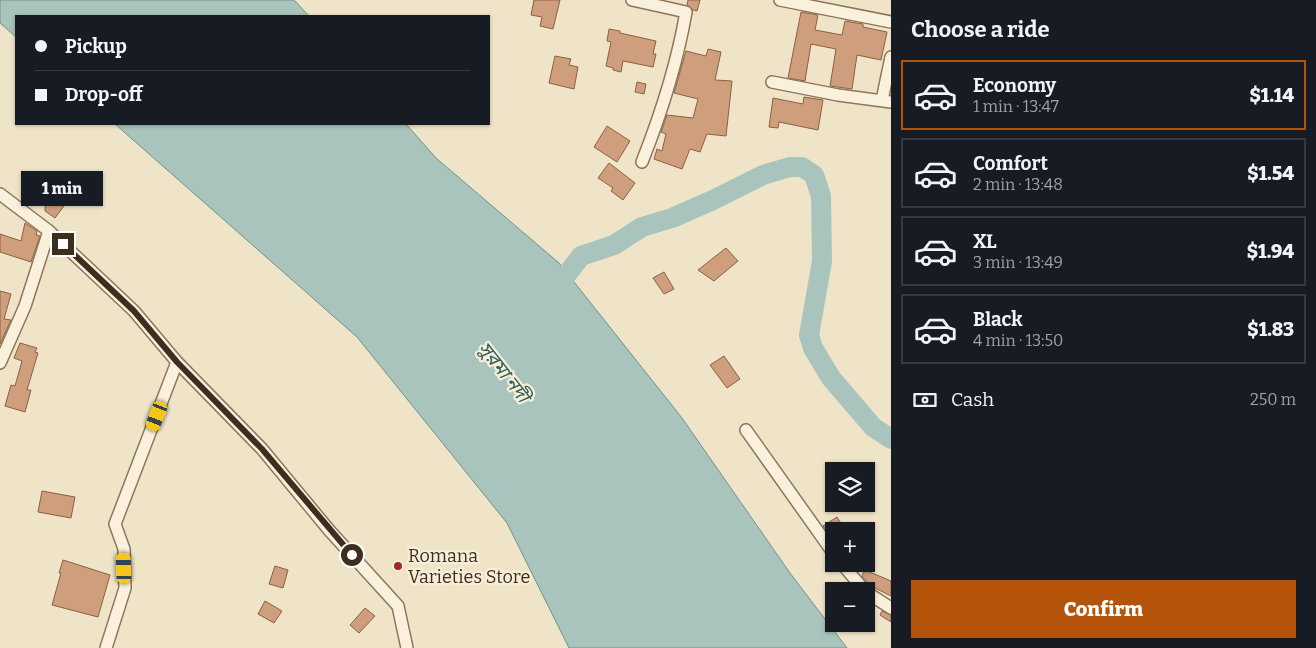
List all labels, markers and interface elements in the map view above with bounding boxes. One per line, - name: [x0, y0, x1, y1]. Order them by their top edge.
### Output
- text: Choose a ride: [911, 16, 1050, 43]
- text: Pickup: [65, 35, 127, 58]
- icon: car: [913, 73, 958, 118]
- text: Economy: [973, 74, 1056, 97]
- text: Drop-off: [65, 83, 143, 106]
- text: $1.14: [1250, 84, 1294, 107]
- text: 1 min · 13:47: [973, 97, 1059, 116]
- icon: car: [913, 151, 958, 196]
- text: Comfort: [973, 152, 1048, 175]
- text: $1.54: [1247, 162, 1294, 185]
- callout: 1 min: [22, 172, 104, 206]
- text: 2 min · 13:48: [973, 175, 1063, 194]
- text: 1 min: [42, 179, 82, 198]
- icon: car: [913, 229, 958, 274]
- text: XL: [973, 230, 997, 253]
- route end: [52, 233, 74, 255]
- text: $1.94: [1247, 240, 1294, 263]
- text: 3 min · 13:49: [973, 253, 1063, 272]
- icon: car: [913, 307, 958, 352]
- text: Black: [973, 308, 1023, 331]
- text: $1.83: [1247, 318, 1294, 341]
- text: 4 min · 13:50: [973, 331, 1063, 350]
- water label: সুরমা নদী: [473, 337, 537, 410]
- icon: cash: [911, 386, 939, 414]
- text: Cash: [951, 388, 994, 411]
- text: 250 m: [1250, 390, 1296, 409]
- car: [144, 399, 169, 433]
- map controls: [825, 462, 875, 632]
- button: layers: [825, 462, 875, 512]
- button: +: [825, 522, 875, 572]
- route start: [341, 544, 363, 566]
- place label: Romana Varieties Store: [408, 545, 530, 588]
- car: [115, 553, 132, 583]
- marker: Romana Varieties Store: [392, 560, 404, 572]
- button: Confirm: [911, 580, 1296, 638]
- button: −: [825, 582, 875, 632]

